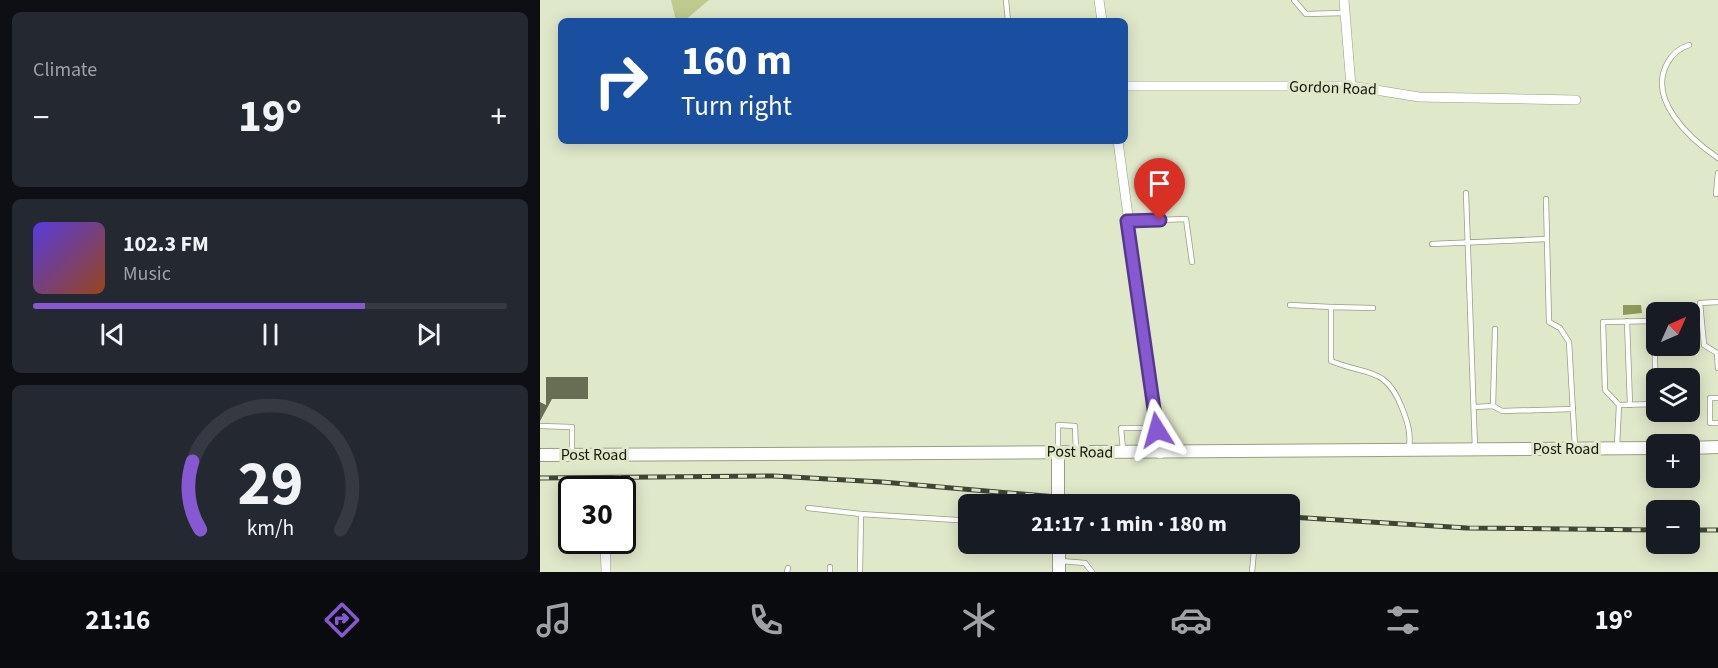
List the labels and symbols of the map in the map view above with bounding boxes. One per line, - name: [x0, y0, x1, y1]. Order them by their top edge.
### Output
- street label: Gordon Road: [1289, 75, 1377, 101]
- pin: [1134, 158, 1185, 220]
- north arrow: [1646, 302, 1700, 356]
- position arrow: [1125, 398, 1189, 462]
- street label: Post Road: [1533, 438, 1599, 460]
- street label: Post Road: [1046, 440, 1114, 464]
- street label: Post Road: [561, 444, 627, 466]
- speed limit sign: 30: [558, 476, 636, 554]

